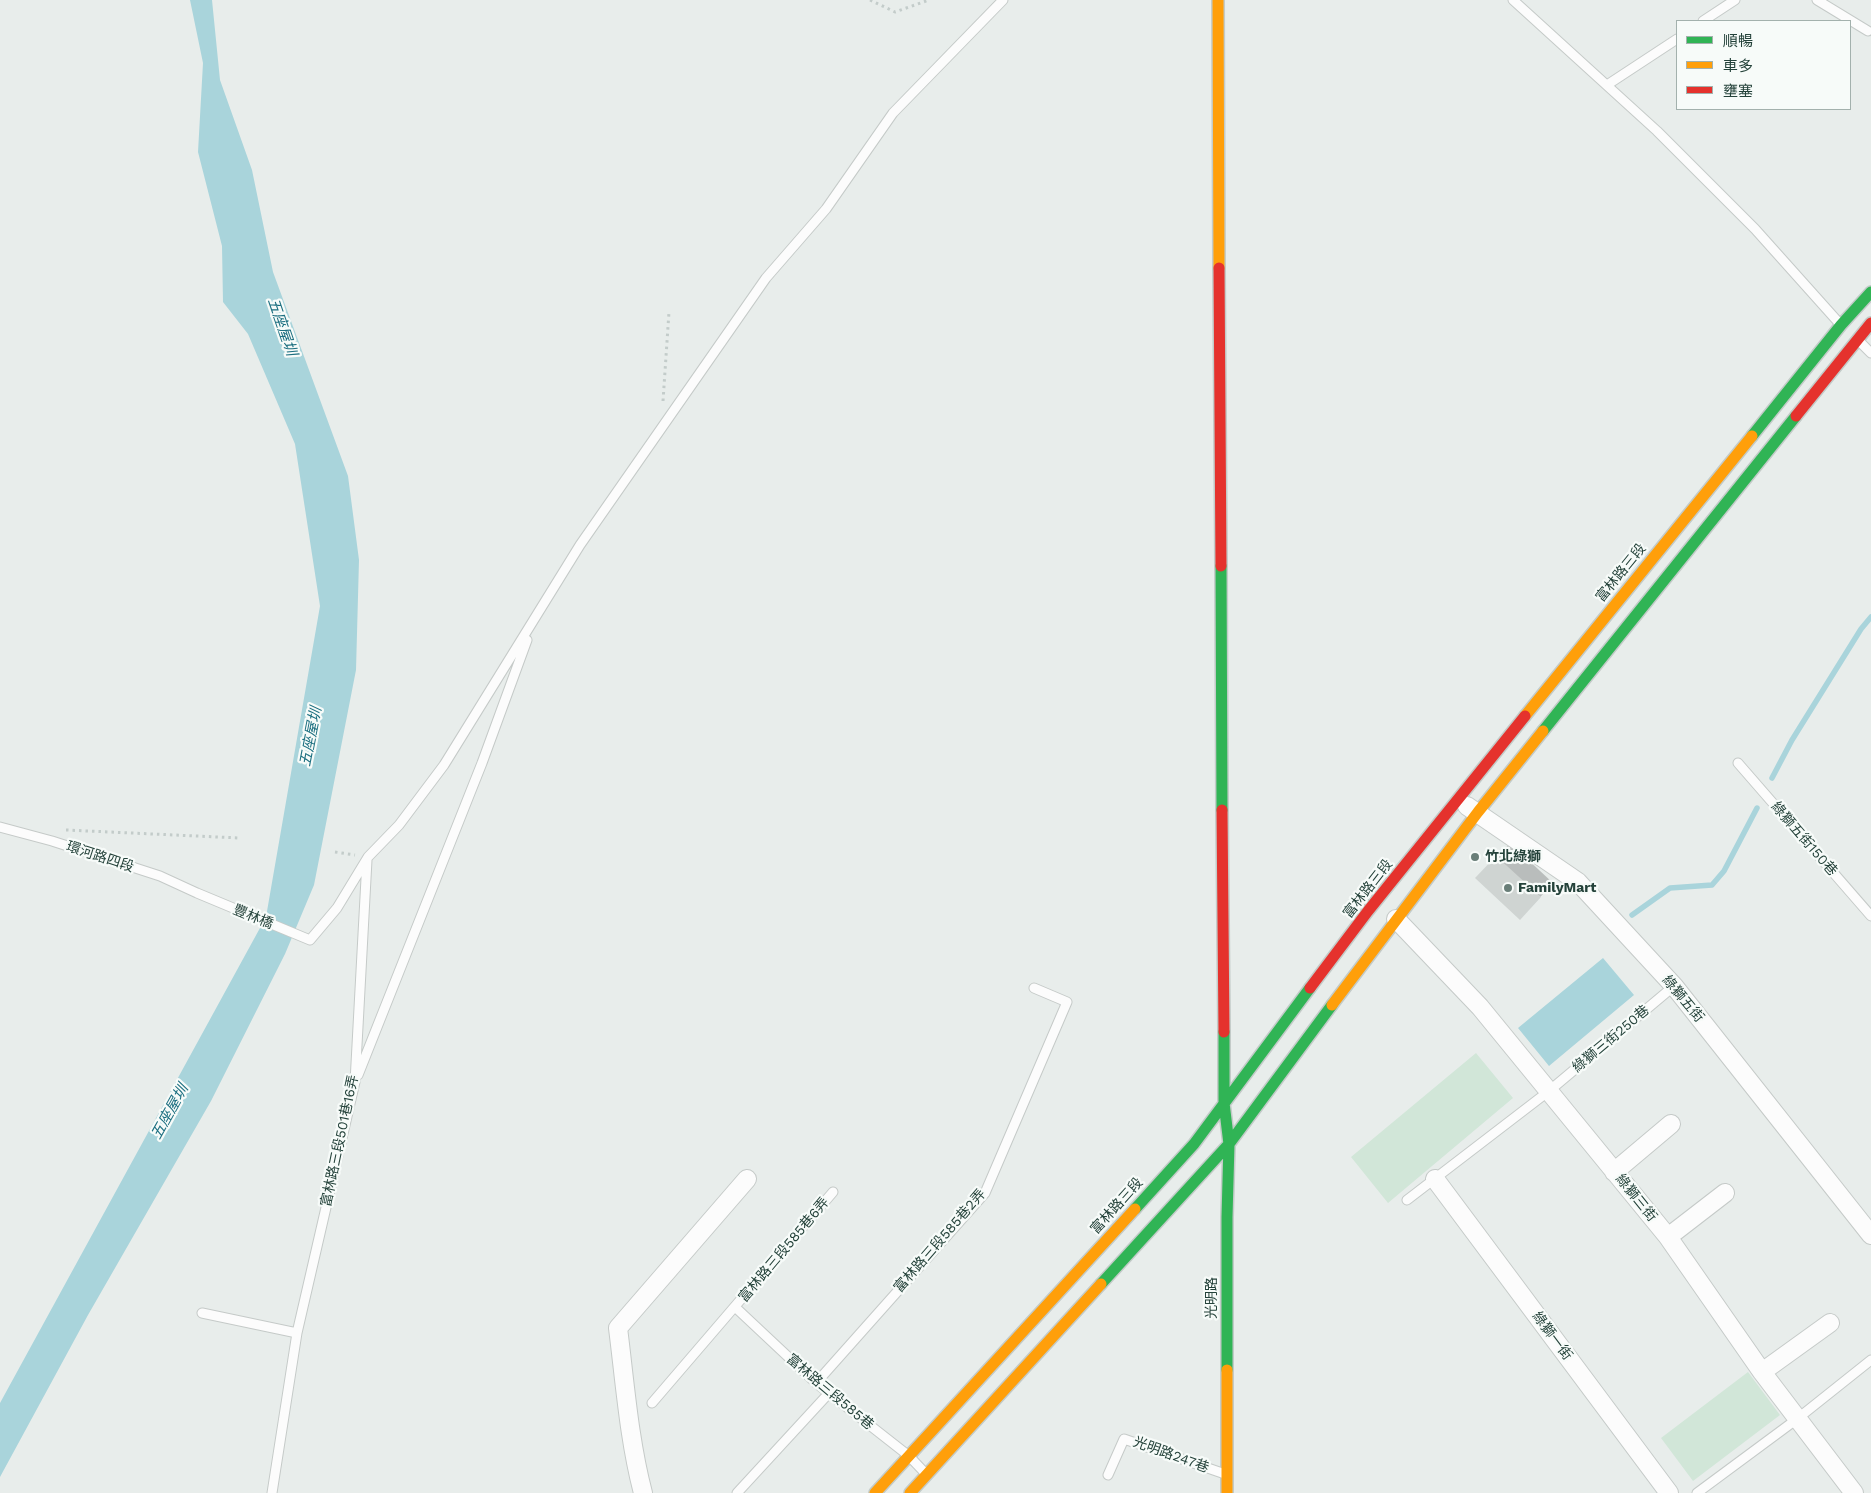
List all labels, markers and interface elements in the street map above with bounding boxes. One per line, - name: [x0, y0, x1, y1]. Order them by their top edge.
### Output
- legend: [1676, 20, 1851, 110]
- text: 順暢: [1723, 32, 1753, 50]
- text: 車多: [1723, 57, 1753, 75]
- text: 壅塞: [1723, 82, 1753, 100]
- water label: 五座屋圳: [264, 296, 300, 358]
- street label: 富林路三段: [1592, 541, 1650, 605]
- water label: 五座屋圳: [296, 706, 326, 768]
- street label: 綠獅五街150巷: [1767, 799, 1841, 879]
- street label: 環河路四段: [64, 838, 136, 876]
- place label: 竹北綠獅: [1485, 849, 1541, 865]
- marker: 竹北綠獅: [1469, 851, 1481, 863]
- street label: 富林路三段: [1340, 856, 1396, 922]
- place label: FamilyMart: [1518, 880, 1596, 896]
- marker: FamilyMart: [1502, 882, 1514, 894]
- street label: 豐林橋: [230, 901, 276, 933]
- street label: 綠獅五街: [1659, 972, 1707, 1026]
- street label: 綠獅三街250巷: [1569, 1002, 1653, 1076]
- street label: 富林路三段501巷16弄: [318, 1074, 362, 1208]
- water label: 五座屋圳: [148, 1081, 192, 1143]
- street label: 綠獅三街: [1612, 1171, 1660, 1225]
- street label: 富林路三段: [1087, 1174, 1147, 1238]
- street label: 富林路三段585巷2弄: [891, 1186, 989, 1296]
- street label: 富林路三段585巷6弄: [735, 1194, 833, 1306]
- street label: 光明路: [1204, 1277, 1220, 1319]
- street label: 綠獅一街: [1528, 1309, 1576, 1363]
- street label: 富林路三段585巷: [783, 1351, 877, 1433]
- street label: 光明路247巷: [1131, 1434, 1211, 1476]

